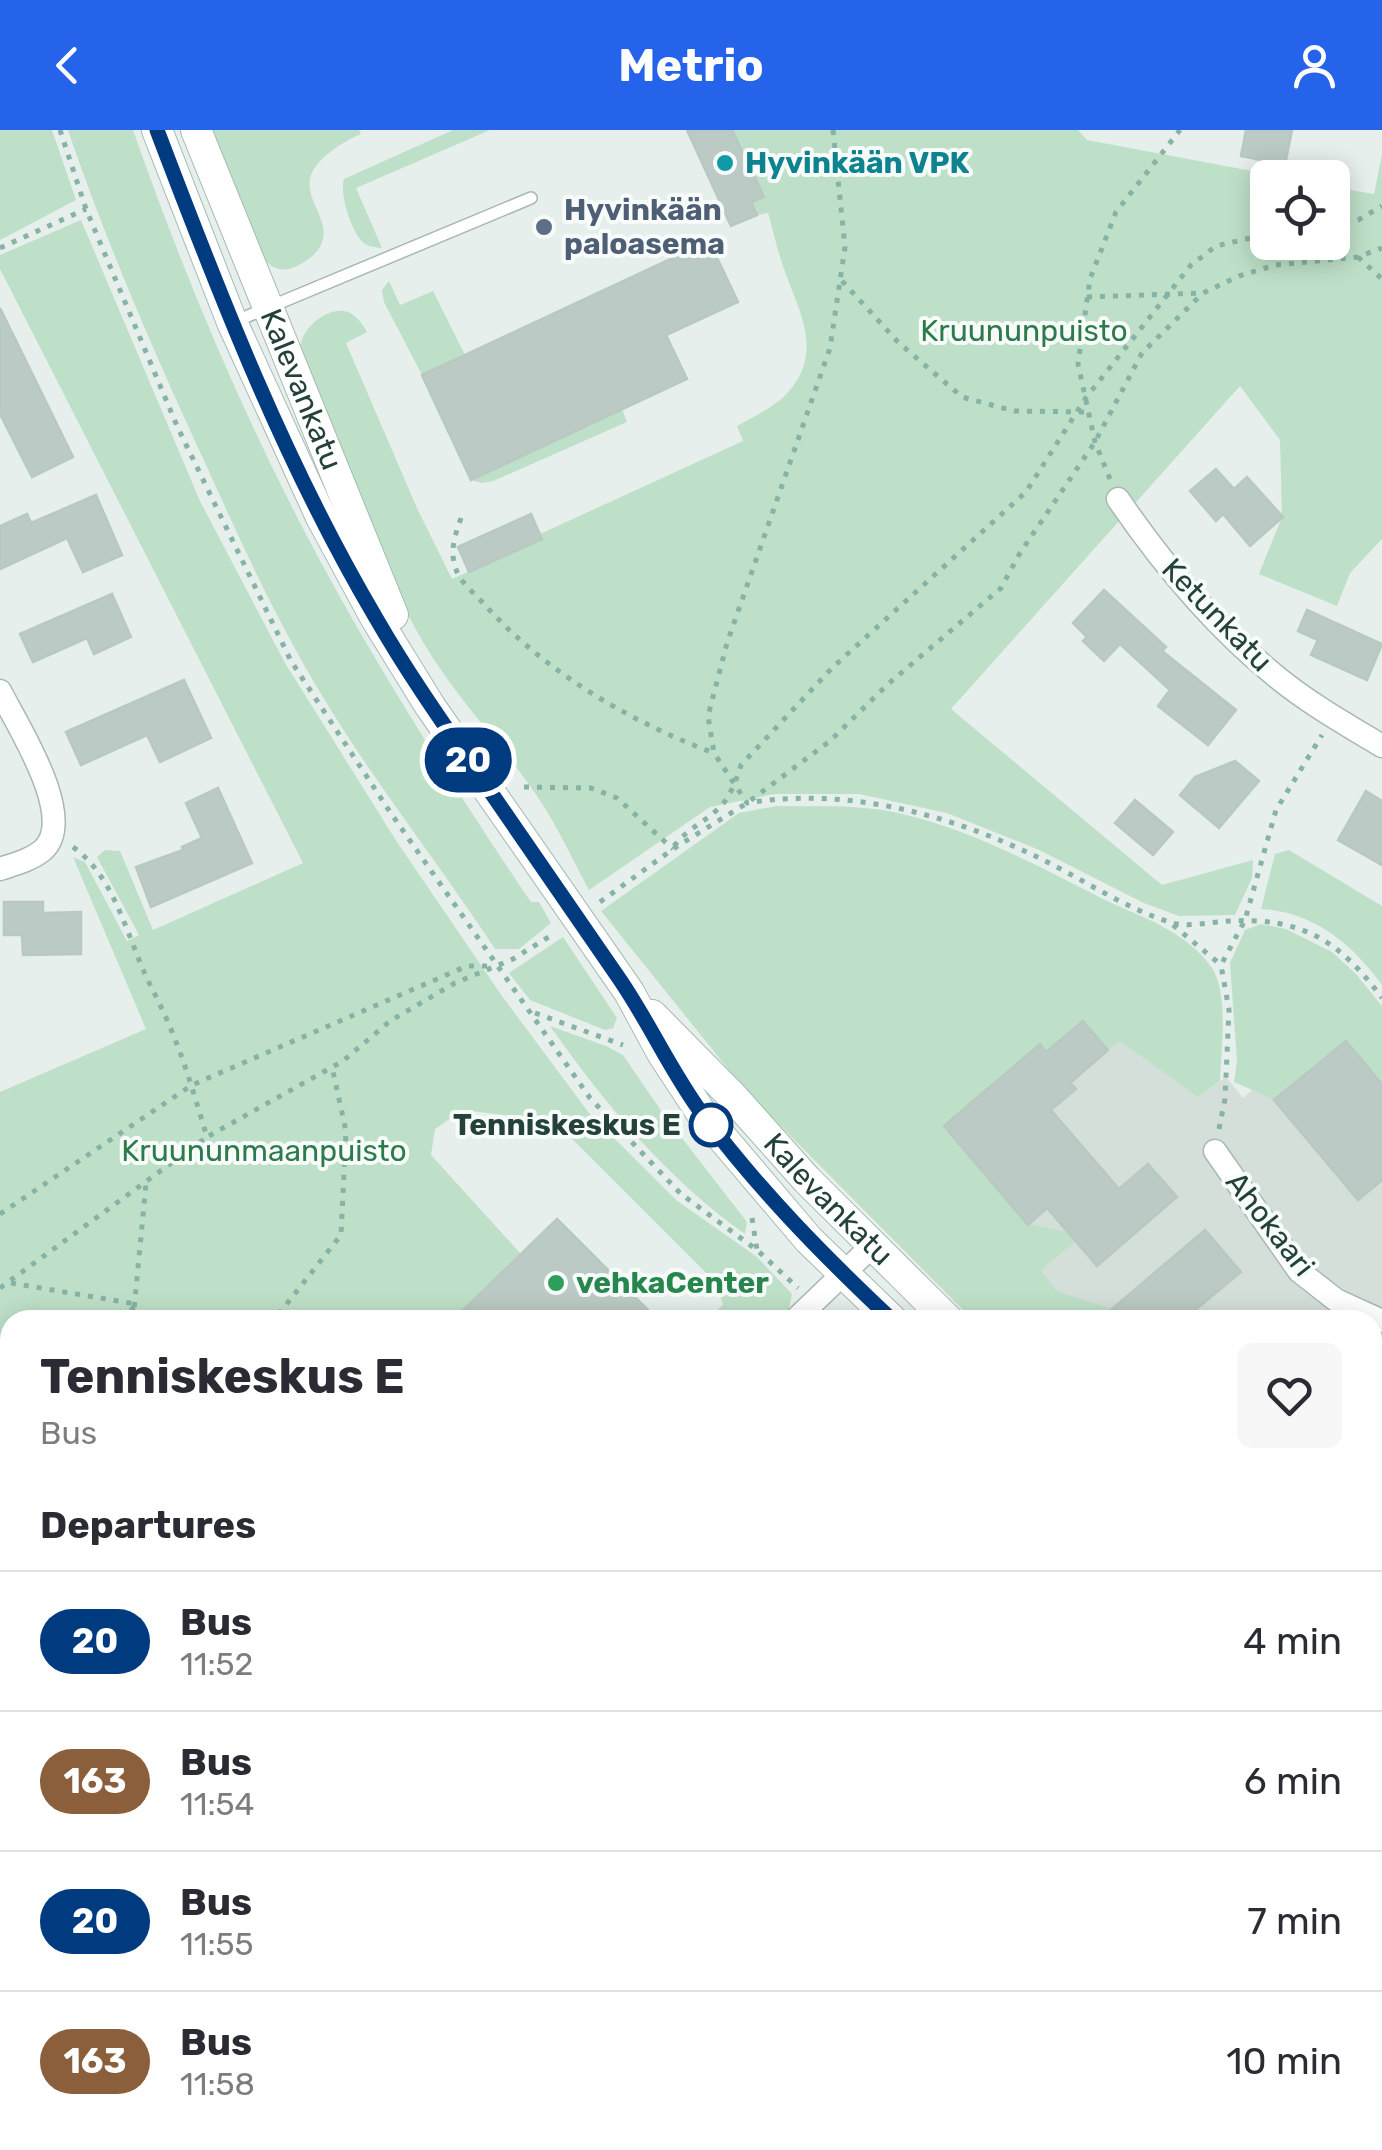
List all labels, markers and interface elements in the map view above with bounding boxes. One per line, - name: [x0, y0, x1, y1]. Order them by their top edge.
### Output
- icon: back: [40, 38, 95, 93]
- icon: person: [1287, 38, 1342, 93]
- text: Metrio: [618, 39, 764, 92]
- place label: Hyvinkään VPK: [745, 145, 970, 181]
- marker: Hyvinkään VPK: [714, 152, 736, 174]
- map controls: [1250, 160, 1350, 260]
- button: locate: [1250, 160, 1350, 260]
- place label: Hyvinkään paloasema: [564, 192, 725, 262]
- marker: Hyvinkään paloasema: [533, 216, 555, 238]
- street label: Kalevankatu: [253, 304, 350, 475]
- park label: Kruununpuisto: [920, 313, 1128, 349]
- street label: Ketunkatu: [1154, 551, 1280, 679]
- line badge: 20: [423, 728, 513, 792]
- text: 20: [445, 739, 491, 781]
- marker: Tenniskeskus E: [690, 1104, 732, 1146]
- place label: Tenniskeskus E: [453, 1107, 681, 1143]
- street label: Kalevankatu: [756, 1126, 900, 1273]
- park label: Kruununmaanpuisto: [121, 1133, 407, 1169]
- street label: Ahokaari: [1218, 1165, 1322, 1283]
- place label: vehkaCenter: [576, 1265, 769, 1301]
- marker: vehkaCenter: [545, 1272, 567, 1294]
- button: heart: [1237, 1343, 1342, 1448]
- text: Tenniskeskus E: [40, 1348, 405, 1405]
- text: Bus: [40, 1414, 97, 1452]
- text: Departures: [40, 1502, 256, 1548]
- text: Bus: [180, 1599, 252, 1645]
- text: 4 min: [1243, 1618, 1342, 1664]
- text: 20: [72, 1620, 118, 1662]
- text: 11:52: [180, 1645, 253, 1683]
- text: Bus: [180, 1739, 252, 1785]
- text: 6 min: [1244, 1758, 1342, 1804]
- text: 163: [63, 1760, 127, 1802]
- text: 11:54: [180, 1785, 254, 1823]
- text: Bus: [180, 1879, 252, 1925]
- text: 7 min: [1247, 1898, 1342, 1944]
- text: 20: [72, 1900, 118, 1942]
- text: 11:55: [180, 1925, 254, 1963]
- text: Bus: [180, 2019, 252, 2065]
- text: 10 min: [1226, 2038, 1342, 2084]
- text: 163: [63, 2040, 127, 2082]
- text: 11:58: [180, 2065, 255, 2103]

